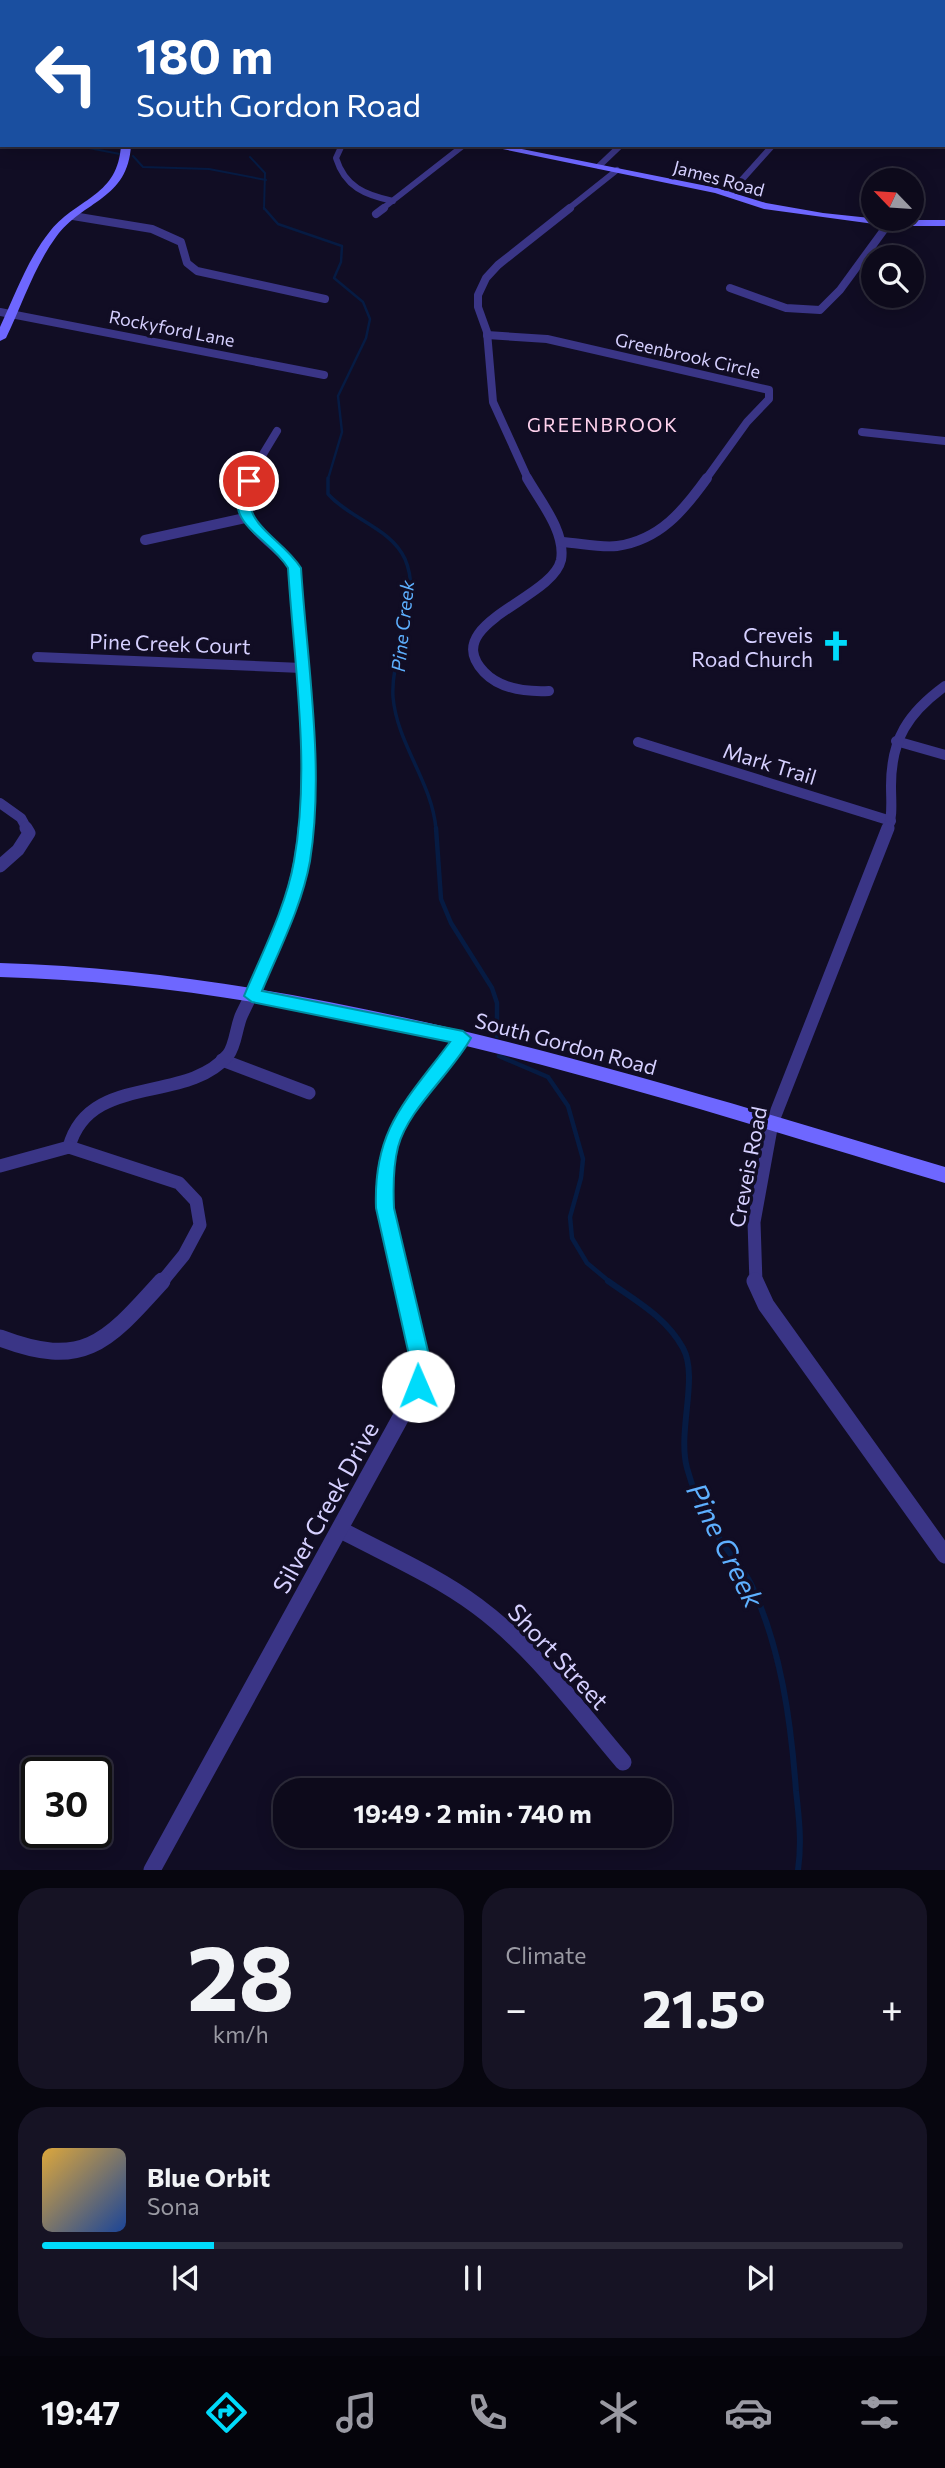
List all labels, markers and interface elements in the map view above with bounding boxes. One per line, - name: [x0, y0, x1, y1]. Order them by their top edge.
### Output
- text: 180 m: [136, 24, 273, 84]
- icon: left: [21, 28, 112, 119]
- text: South Gordon Road: [136, 84, 421, 124]
- street label: James Road: [671, 155, 767, 201]
- north arrow: [861, 168, 924, 231]
- map controls: [861, 168, 924, 308]
- button: search: [861, 245, 924, 308]
- street label: Rockyford Lane: [107, 305, 237, 351]
- street label: Greenbrook Circle: [613, 328, 763, 382]
- district label: GREENBROOK: [527, 413, 679, 436]
- pin: [219, 451, 279, 511]
- icon: arrive: [230, 462, 268, 500]
- water label: Pine Creek: [386, 578, 418, 673]
- place label: Creveis Road Church: [691, 622, 813, 671]
- street label: Pine Creek Court: [89, 628, 251, 658]
- church icon: Creveis Road Church: [819, 629, 853, 663]
- street label: Mark Trail: [720, 737, 820, 789]
- street label: South Gordon Road: [472, 1007, 660, 1079]
- street label: Creveis Road: [723, 1104, 771, 1230]
- position arrow: [381, 1349, 455, 1423]
- street label: Silver Creek Drive: [266, 1416, 384, 1598]
- water label: Pine Creek: [680, 1477, 772, 1614]
- street label: Short Street: [503, 1597, 615, 1715]
- speed limit sign: 30: [21, 1757, 112, 1848]
- text: 19:49 · 2 min · 740 m: [353, 1797, 592, 1828]
- text: 28: [187, 1918, 295, 2030]
- text: Climate: [506, 1941, 587, 1969]
- text: 21.5°: [642, 1975, 766, 2039]
- text: −: [506, 1984, 527, 2031]
- text: +: [881, 1984, 903, 2031]
- text: km/h: [213, 2020, 269, 2048]
- text: Blue Orbit: [147, 2161, 270, 2192]
- text: Sona: [147, 2192, 199, 2220]
- icon: previous: [167, 2259, 205, 2297]
- icon: pause: [454, 2259, 492, 2297]
- icon: next: [741, 2259, 779, 2297]
- icon: directions: [202, 2388, 251, 2437]
- icon: music: [332, 2388, 381, 2437]
- icon: phone: [463, 2388, 512, 2437]
- icon: climate: [594, 2388, 643, 2437]
- icon: car: [724, 2388, 773, 2437]
- icon: filters: [855, 2388, 904, 2437]
- text: 19:47: [41, 2392, 120, 2432]

